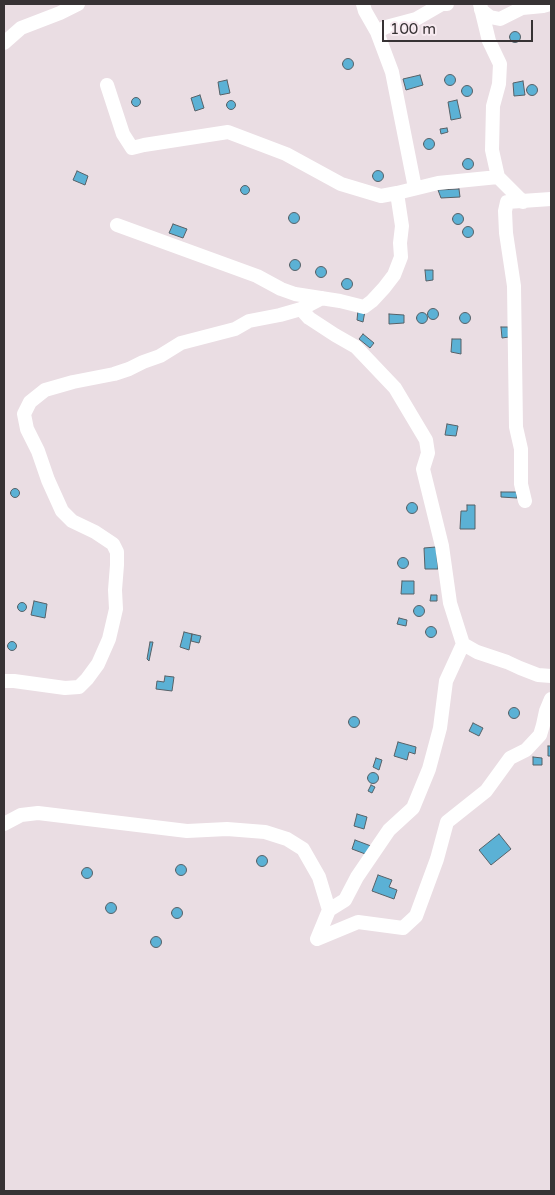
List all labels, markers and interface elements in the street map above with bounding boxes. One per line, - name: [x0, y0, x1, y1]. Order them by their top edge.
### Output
- scale bar: [385, 10, 536, 42]
- text: 100 m: [390, 20, 436, 38]

